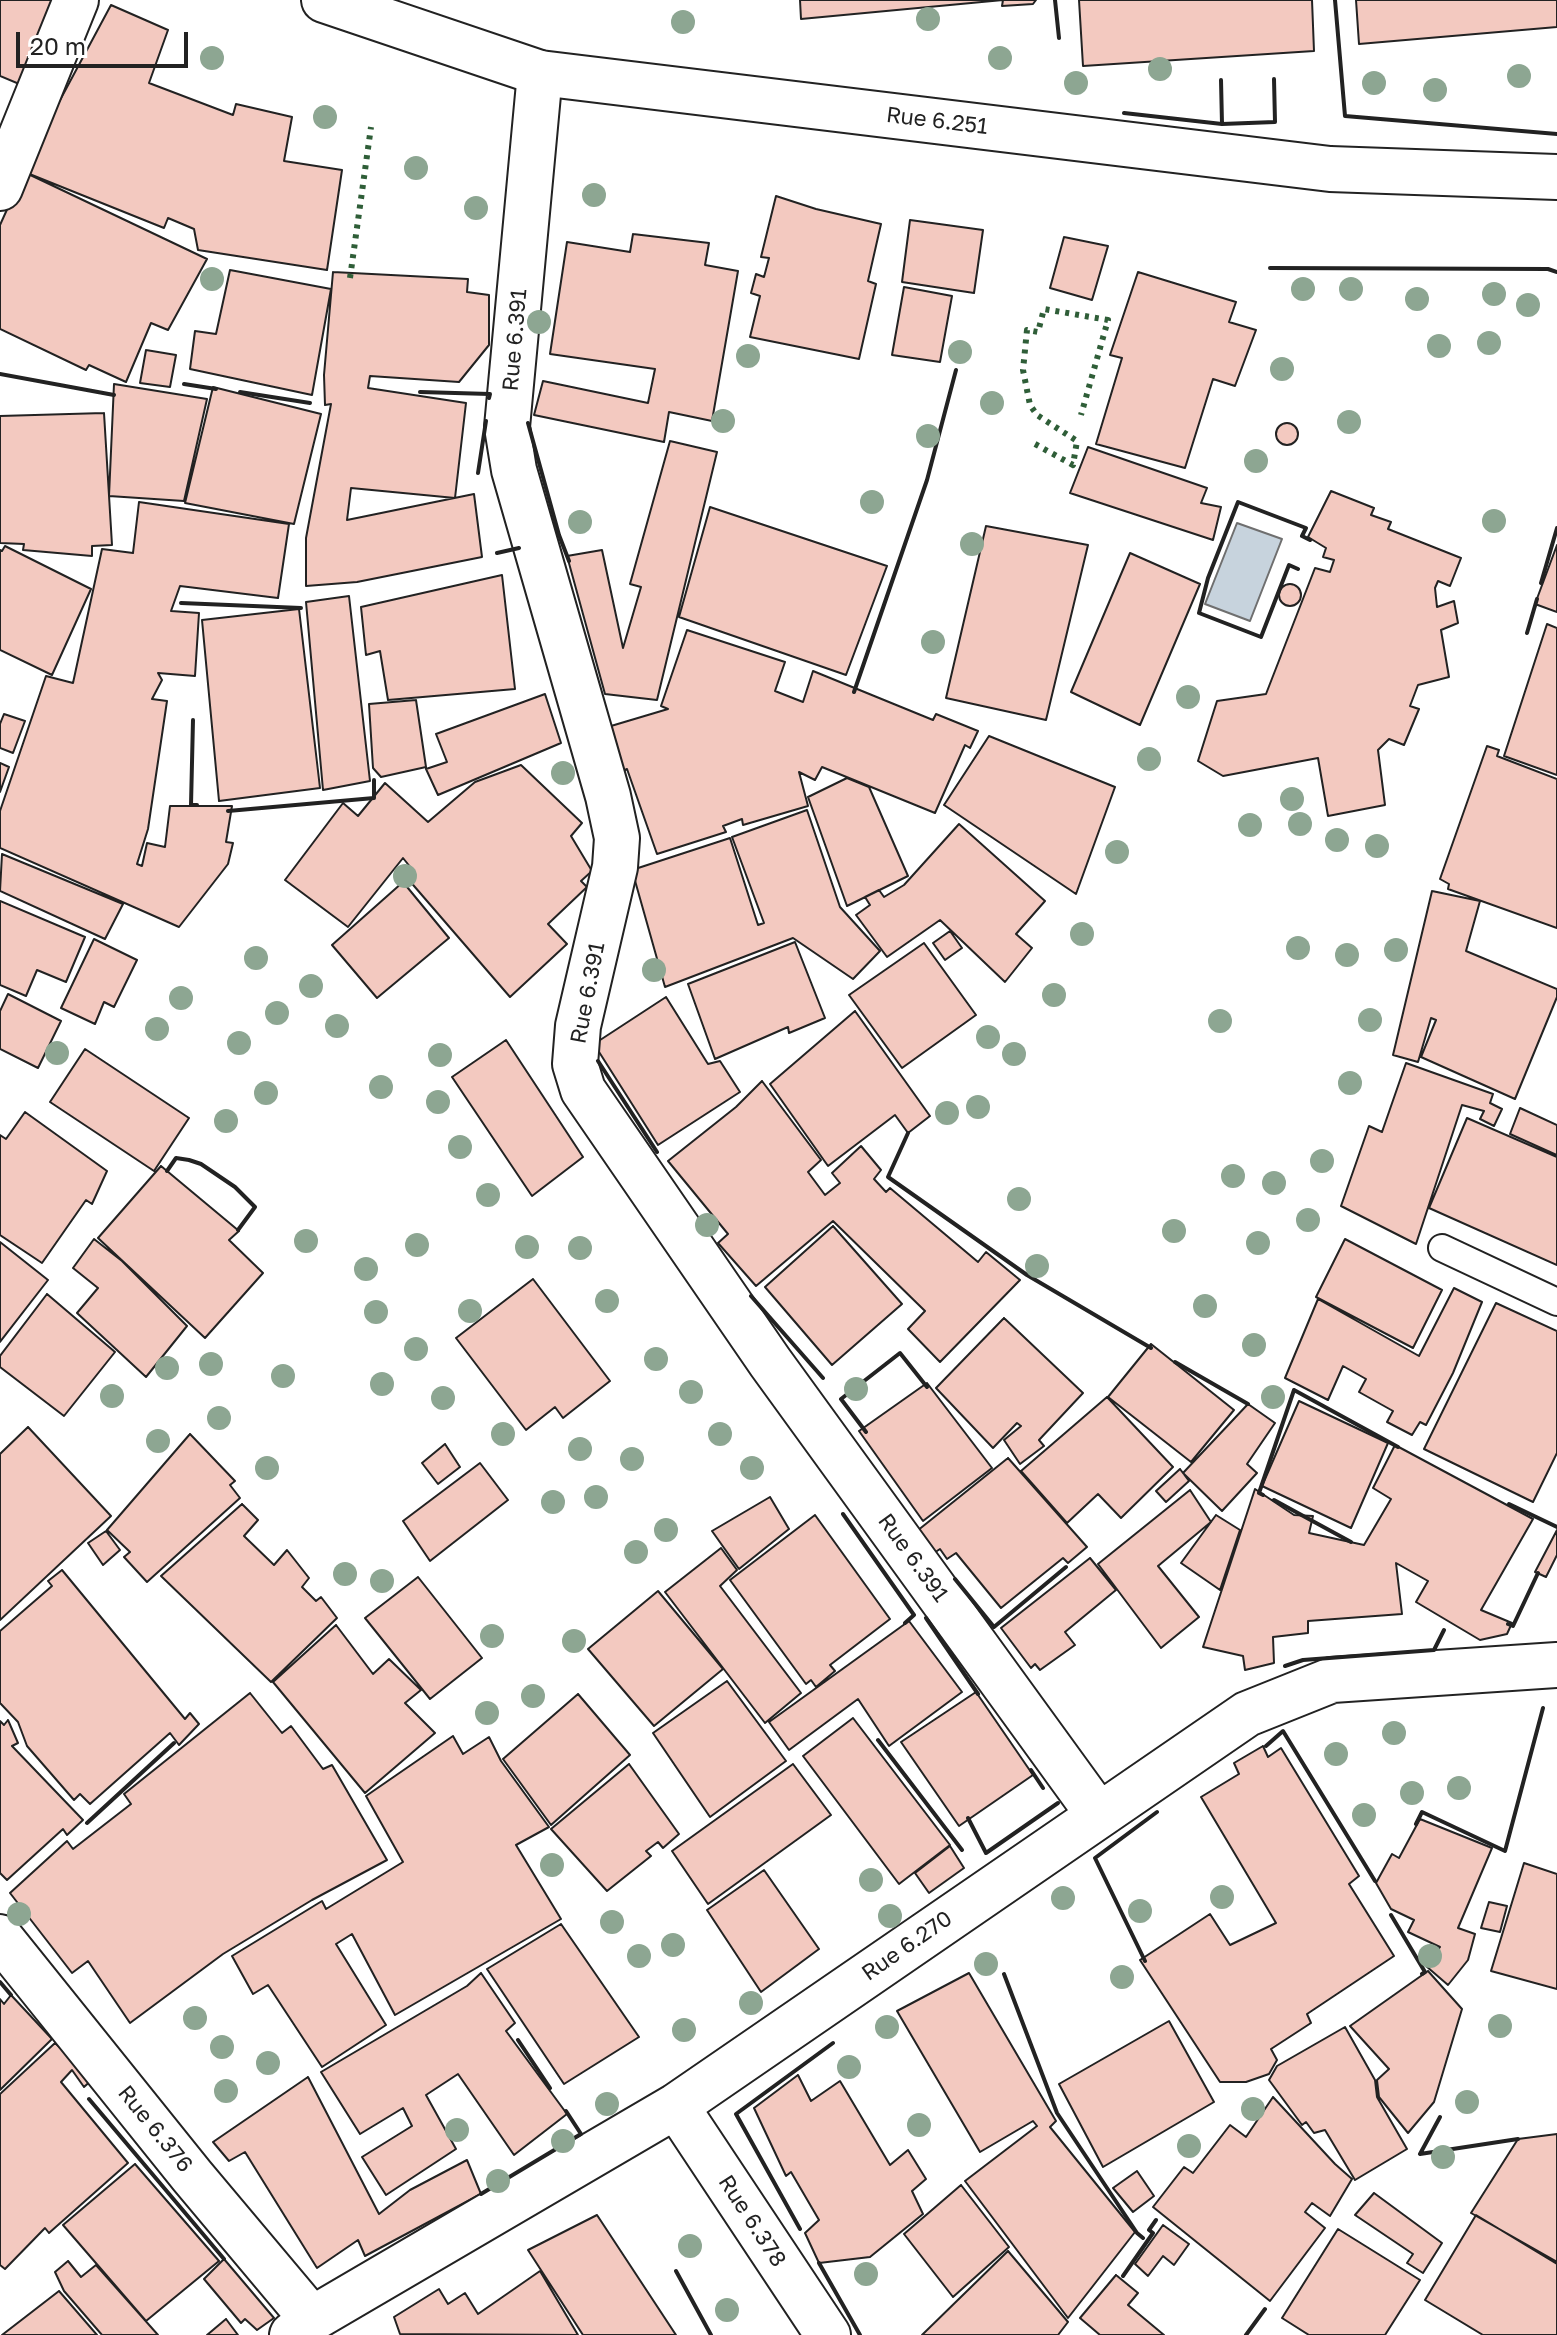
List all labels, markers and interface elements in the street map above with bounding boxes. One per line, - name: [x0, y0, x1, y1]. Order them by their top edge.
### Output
- scale bar: [20, 16, 192, 66]
- text: 20 m: [30, 31, 86, 60]
- street label: Rue 6.251: [885, 102, 989, 140]
- street label: Rue 6.391: [497, 288, 533, 392]
- street label: Rue 6.391: [565, 940, 611, 1046]
- street label: Rue 6.391: [872, 1509, 954, 1607]
- street label: Rue 6.270: [857, 1905, 957, 1987]
- street label: Rue 6.376: [112, 2080, 198, 2178]
- street label: Rue 6.378: [713, 2170, 791, 2272]

